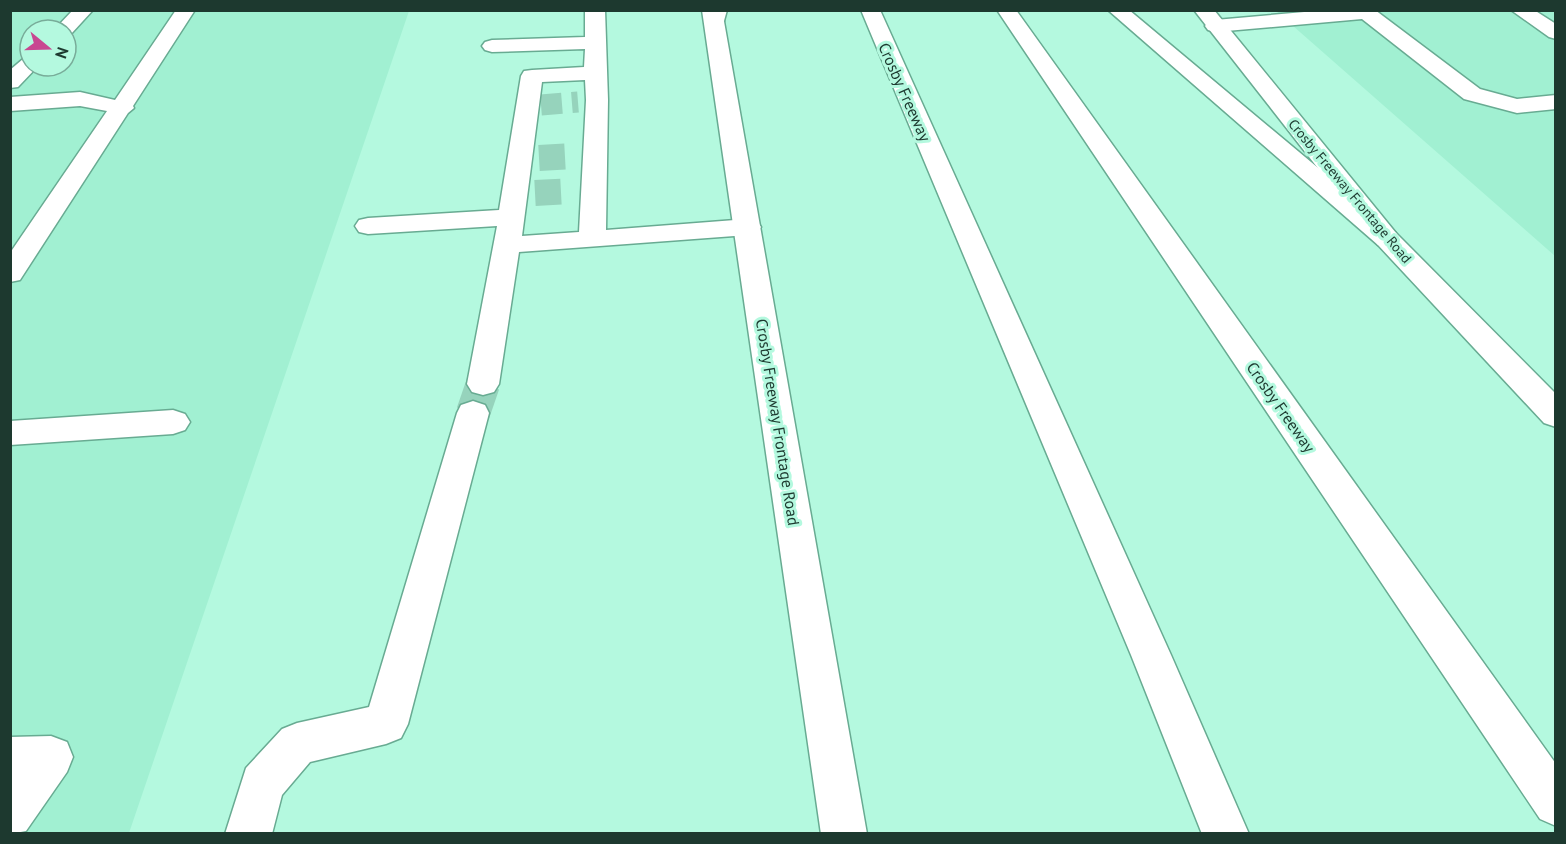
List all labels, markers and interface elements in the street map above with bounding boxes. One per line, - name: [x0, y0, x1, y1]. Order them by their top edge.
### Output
- north arrow: [18, 18, 78, 78]
- street label: Crosby Freeway: [874, 40, 936, 145]
- text: N: [51, 45, 73, 61]
- street label: Crosby Freeway Frontage Road: [1284, 115, 1416, 267]
- street label: Crosby Freeway Frontage Road: [752, 317, 804, 527]
- street label: Crosby Freeway: [1242, 358, 1320, 457]

